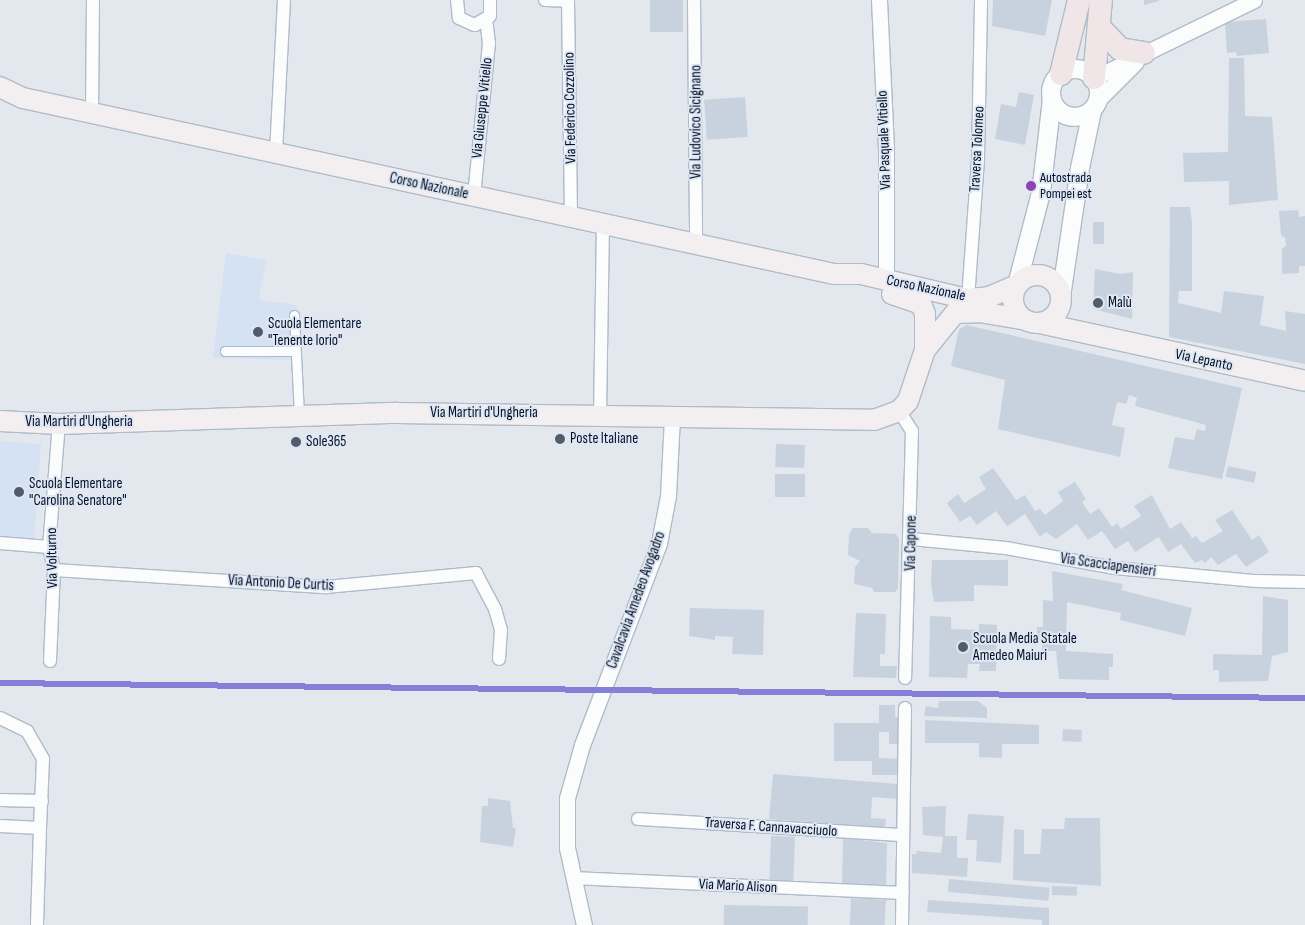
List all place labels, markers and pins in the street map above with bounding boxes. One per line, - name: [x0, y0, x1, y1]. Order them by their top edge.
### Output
- place label: Autostrada Pompei est: [1040, 170, 1092, 202]
- marker: Autostrada Pompei est: [1026, 181, 1036, 191]
- place label: Malù: [1108, 294, 1132, 312]
- marker: Malù: [1092, 297, 1104, 309]
- place label: Scuola Elementare "Tenente Iorio": [268, 314, 361, 349]
- marker: Scuola Elementare "Tenente Iorio": [252, 326, 264, 338]
- place label: Poste Italiane: [570, 430, 638, 448]
- place label: Sole365: [306, 433, 346, 451]
- marker: Poste Italiane: [554, 433, 566, 445]
- marker: Sole365: [290, 436, 302, 448]
- place label: Scuola Elementare "Carolina Senatore": [29, 474, 127, 509]
- marker: Scuola Elementare "Carolina Senatore": [13, 486, 25, 498]
- place label: Scuola Media Statale Amedeo Maiuri: [973, 629, 1077, 664]
- marker: Scuola Media Statale Amedeo Maiuri: [957, 641, 969, 653]

